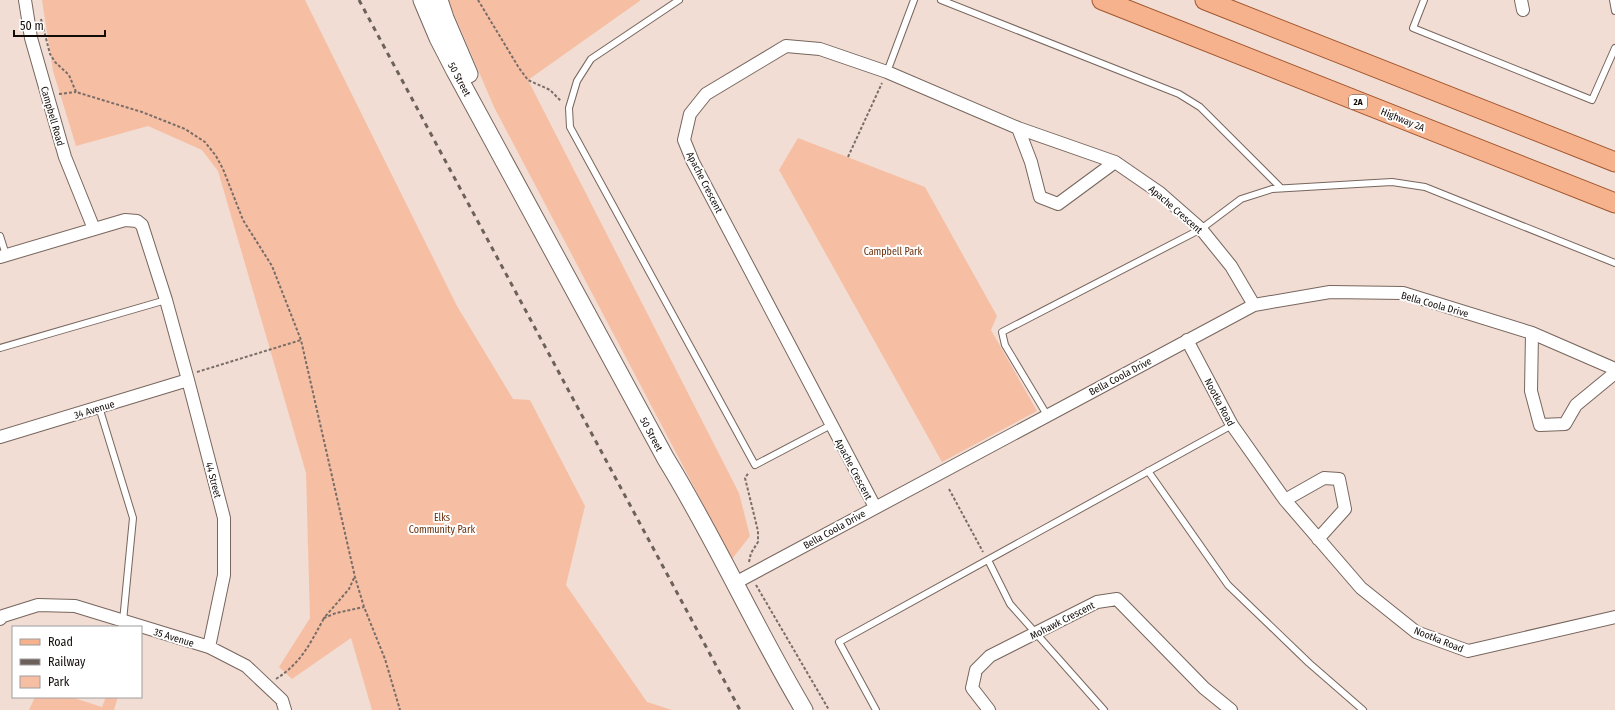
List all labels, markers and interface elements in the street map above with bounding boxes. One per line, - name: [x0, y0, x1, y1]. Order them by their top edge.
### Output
- scale bar: [14, 12, 105, 38]
- text: 50 m: [20, 19, 44, 33]
- street label: 50 Street: [445, 60, 473, 99]
- street label: Campbell Road: [38, 85, 66, 147]
- road number: 2A: [1349, 95, 1367, 109]
- street label: Highway 2A: [1379, 106, 1427, 134]
- street label: Apache Crescent: [684, 150, 725, 216]
- street label: Apache Crescent: [1146, 183, 1205, 237]
- park label: Campbell Park: [864, 246, 923, 258]
- street label: Bella Coola Drive: [1400, 290, 1470, 320]
- street label: Bella Coola Drive: [1087, 355, 1154, 398]
- street label: Nootka Road: [1202, 377, 1237, 428]
- street label: 34 Avenue: [73, 398, 116, 422]
- street label: 50 Street: [637, 415, 665, 454]
- street label: Apache Crescent: [832, 437, 875, 503]
- street label: 44 Street: [202, 461, 224, 500]
- street label: Bella Coola Drive: [801, 508, 868, 552]
- park label: Elks Community Park: [409, 512, 476, 536]
- street label: Mohawk Crescent: [1028, 599, 1097, 642]
- street label: Nootka Road: [1412, 625, 1465, 655]
- legend: [12, 626, 142, 698]
- street label: 35 Avenue: [152, 626, 195, 650]
- text: Road: [48, 635, 73, 649]
- text: Railway: [48, 655, 86, 669]
- text: Park: [48, 675, 70, 689]

